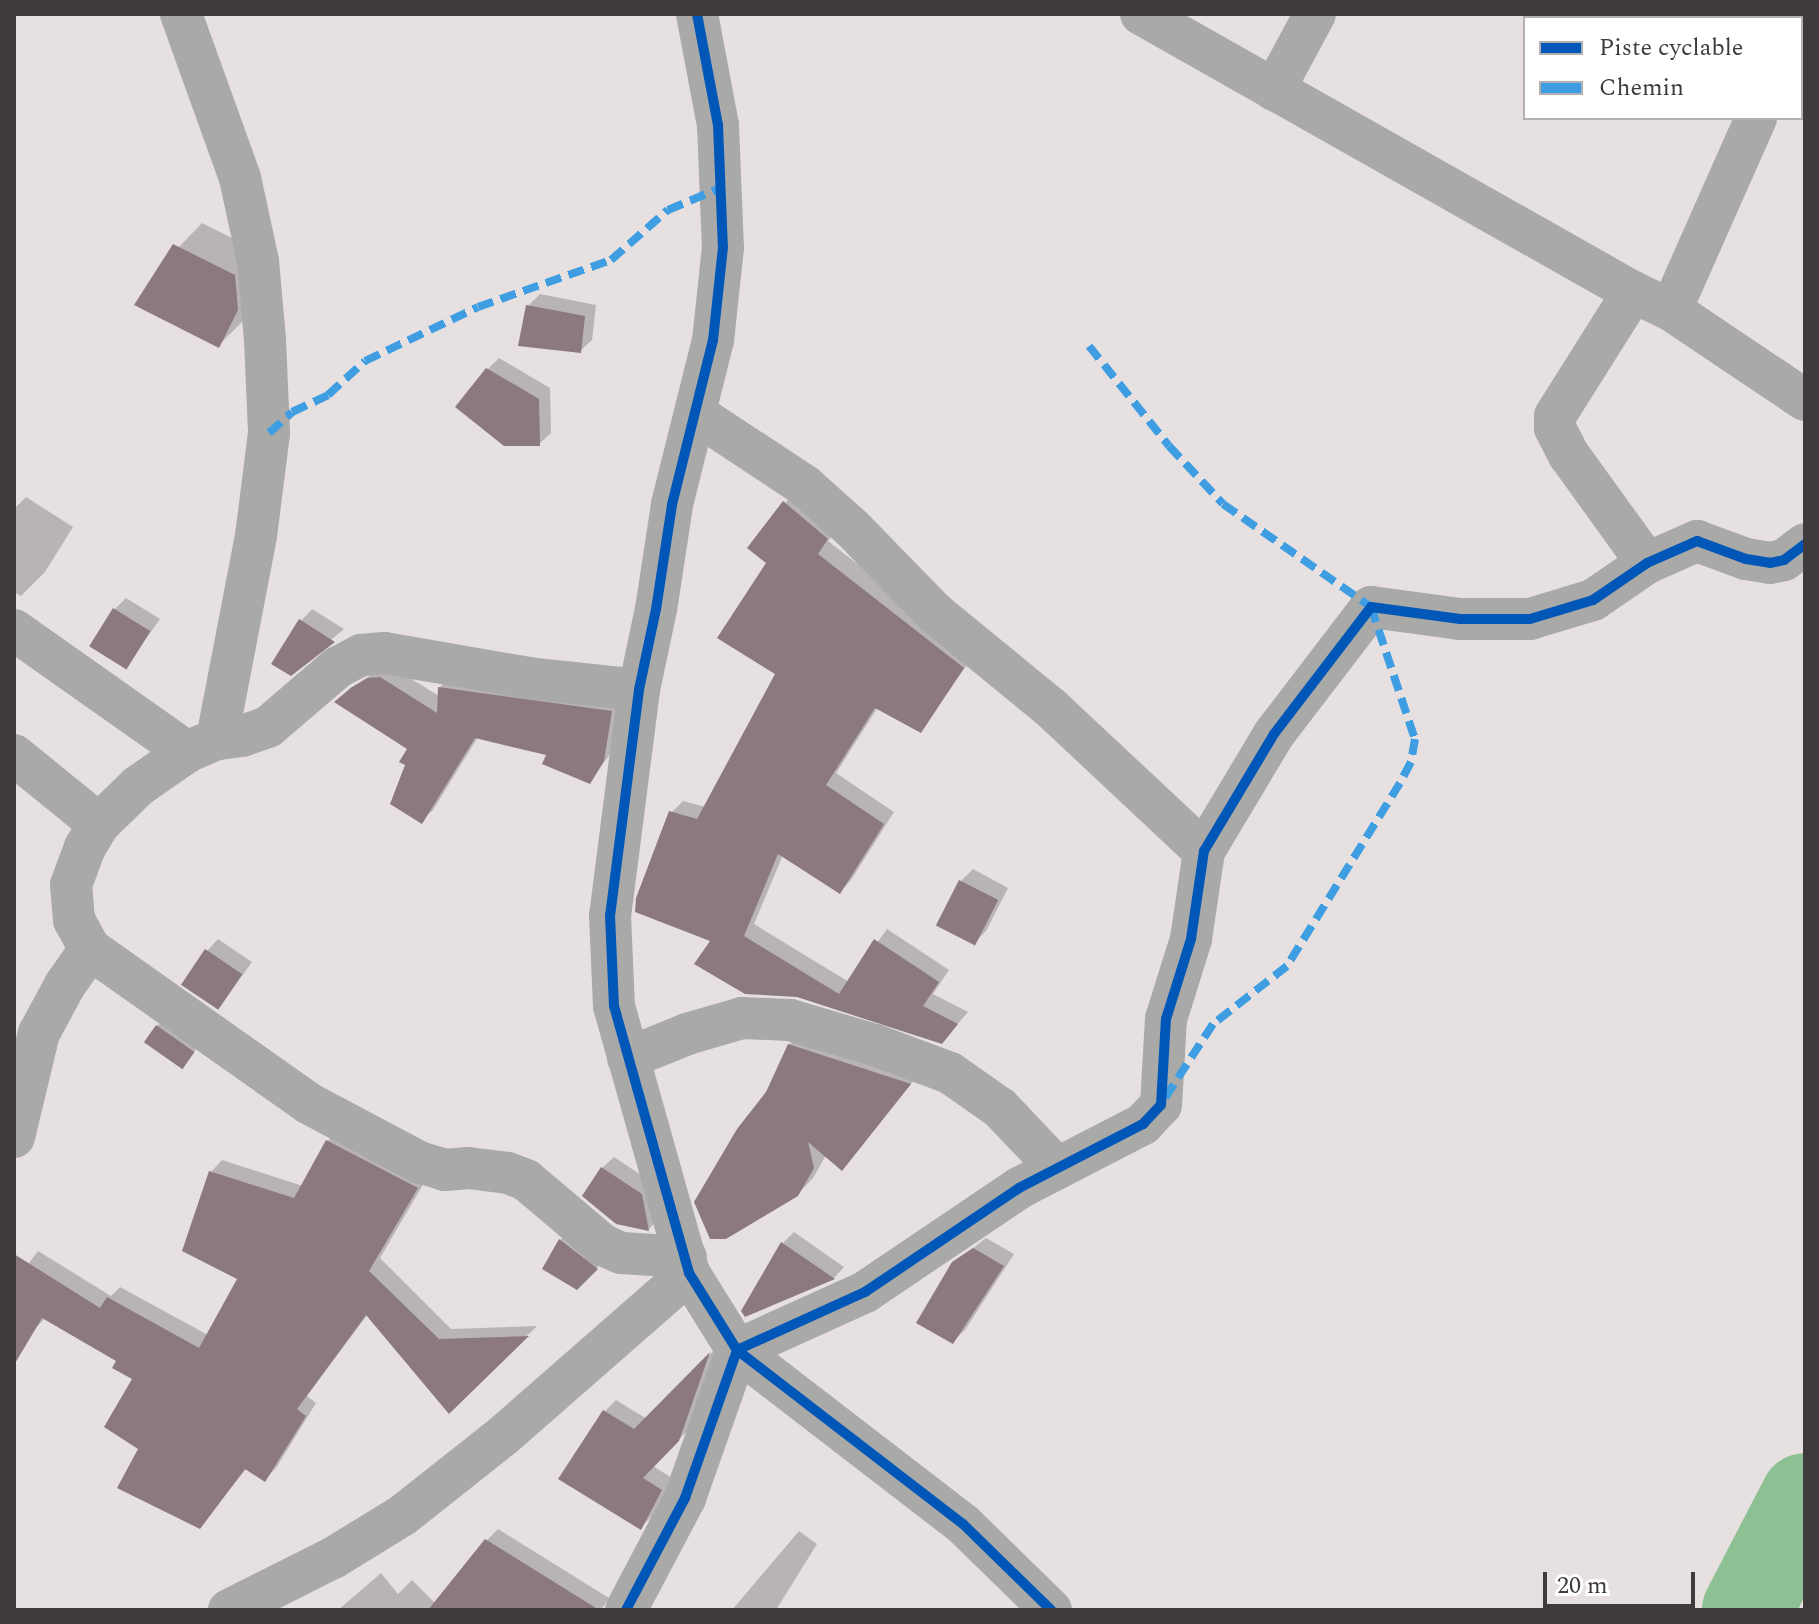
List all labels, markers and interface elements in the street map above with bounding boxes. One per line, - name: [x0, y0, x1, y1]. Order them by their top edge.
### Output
- legend: [1523, 16, 1803, 120]
- text: Piste cyclable: [1599, 30, 1743, 66]
- text: Chemin: [1599, 70, 1684, 106]
- scale bar: [1547, 1556, 1699, 1606]
- text: 20 m: [1557, 1568, 1608, 1604]

